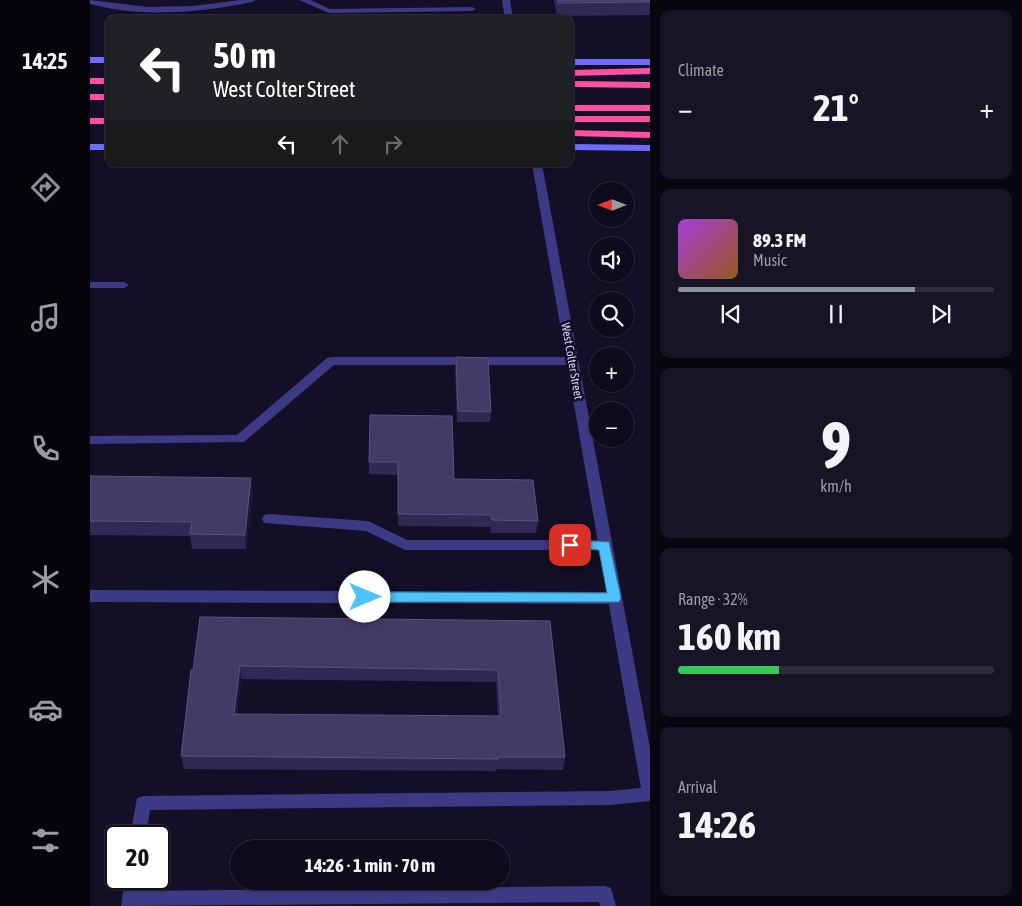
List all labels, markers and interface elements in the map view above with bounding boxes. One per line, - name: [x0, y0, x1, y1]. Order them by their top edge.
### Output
- icon: left: [130, 35, 195, 100]
- text: 50 m: [213, 35, 276, 75]
- text: 14:25: [22, 48, 68, 74]
- text: Climate: [678, 61, 724, 79]
- text: West Colter Street: [213, 76, 355, 102]
- text: 21°: [813, 86, 859, 129]
- text: −: [678, 92, 693, 124]
- text: +: [979, 92, 994, 124]
- icon: left: [273, 130, 301, 158]
- icon: ahead: [326, 130, 354, 158]
- icon: right: [379, 130, 407, 158]
- icon: directions: [28, 170, 63, 205]
- north arrow: [589, 182, 634, 228]
- map controls: [589, 182, 634, 447]
- text: 89.3 FM: [753, 229, 806, 251]
- button: sound: [589, 237, 634, 282]
- text: Music: [753, 251, 787, 269]
- button: search: [589, 292, 634, 337]
- icon: music: [28, 300, 63, 335]
- icon: previous: [717, 300, 745, 328]
- icon: pause: [822, 300, 850, 328]
- icon: next: [927, 300, 955, 328]
- street label: West Colter Street: [558, 322, 586, 401]
- button: +: [589, 347, 634, 392]
- button: −: [589, 402, 634, 447]
- text: 9: [821, 407, 851, 482]
- icon: phone: [28, 431, 63, 466]
- text: km/h: [820, 477, 852, 495]
- pin: [549, 524, 591, 566]
- icon: arrive: [556, 531, 584, 559]
- icon: climate: [28, 562, 63, 597]
- position arrow: [338, 570, 390, 622]
- text: Range · 32%: [678, 590, 748, 608]
- text: 160 km: [678, 615, 781, 658]
- icon: car: [28, 692, 63, 727]
- text: Arrival: [678, 778, 717, 796]
- text: 14:26: [678, 803, 756, 846]
- icon: filters: [28, 823, 63, 858]
- speed limit sign: 20: [105, 825, 170, 890]
- text: 14:26 · 1 min · 70 m: [305, 854, 435, 876]

